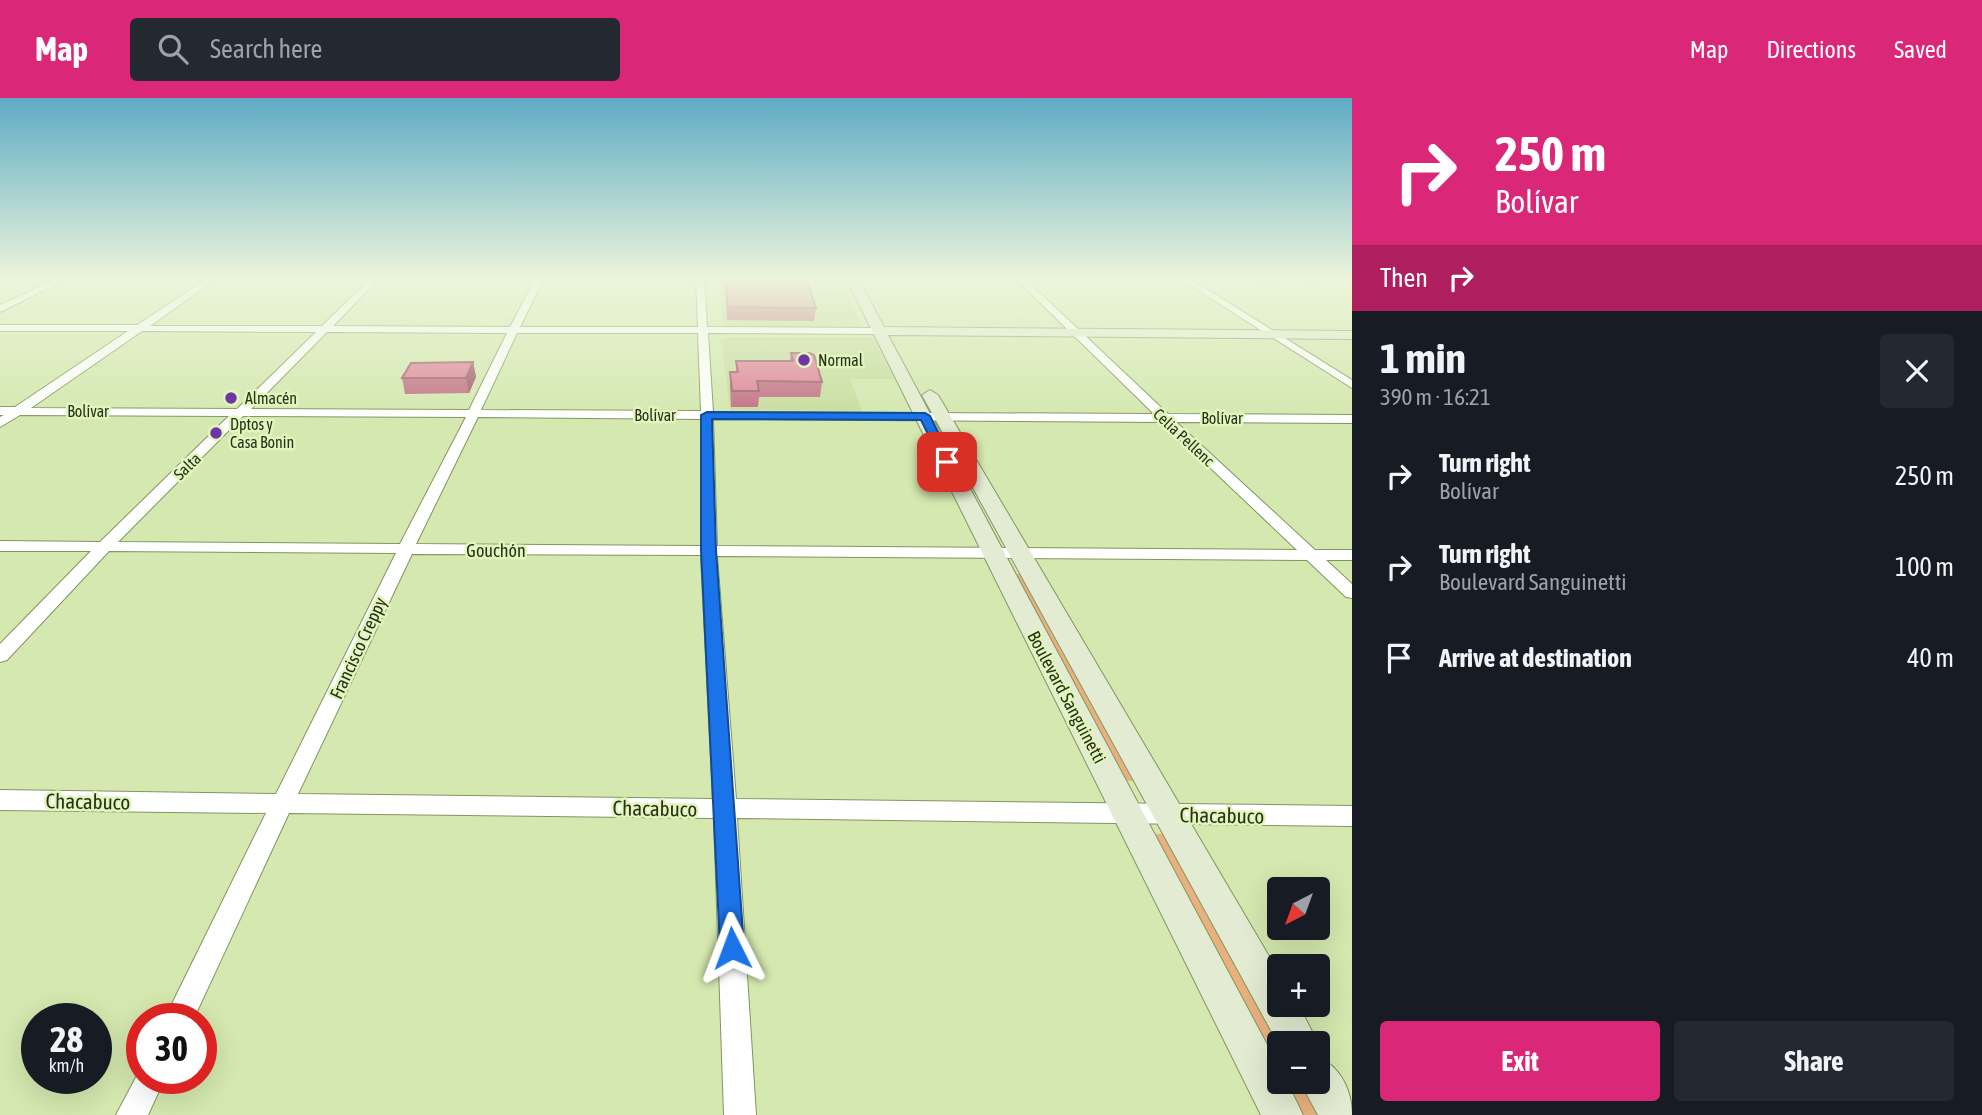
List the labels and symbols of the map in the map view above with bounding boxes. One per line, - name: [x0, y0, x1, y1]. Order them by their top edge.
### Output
- place label: Normal: [818, 351, 864, 369]
- marker: Normal: [796, 352, 812, 368]
- place label: Almacén: [245, 389, 297, 407]
- marker: Almacén: [223, 390, 239, 406]
- street label: Bolívar: [67, 402, 109, 420]
- street label: Celia Pellenc: [1150, 404, 1218, 470]
- street label: Bolívar: [634, 406, 676, 424]
- street label: Bolívar: [1201, 409, 1243, 427]
- place label: Dptos y Casa Bonin: [230, 415, 294, 451]
- marker: Dptos y Casa Bonin: [208, 425, 224, 441]
- pin: [917, 432, 977, 492]
- street label: Salta: [170, 449, 204, 483]
- street label: Gouchón: [466, 540, 526, 561]
- street label: Francisco Creppy: [325, 594, 391, 702]
- street label: Boulevard Sanguinetti: [1023, 627, 1111, 767]
- street label: Chacabuco: [45, 788, 131, 814]
- street label: Chacabuco: [612, 795, 698, 821]
- street label: Chacabuco: [1179, 802, 1265, 828]
- north arrow: [1267, 877, 1330, 940]
- position arrow: [695, 911, 769, 985]
- speed limit sign: 30: [126, 1003, 217, 1094]

